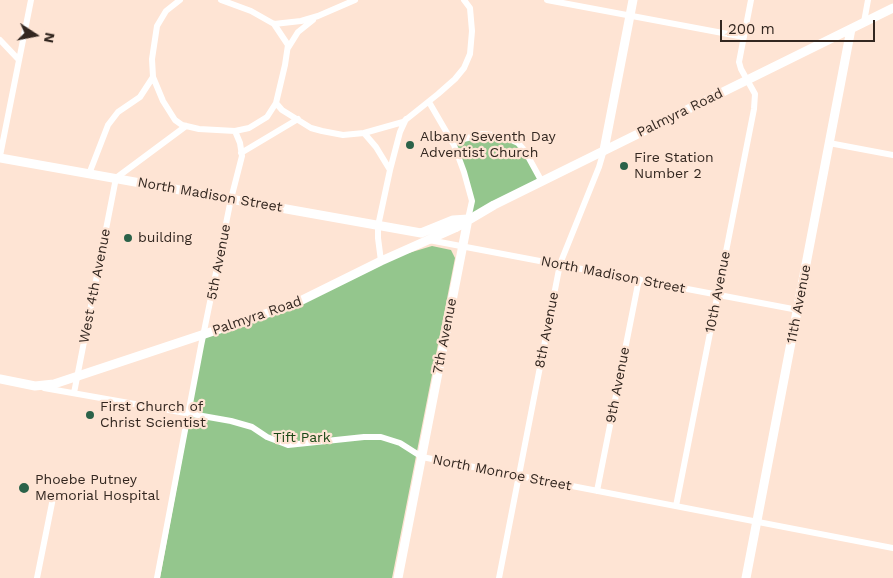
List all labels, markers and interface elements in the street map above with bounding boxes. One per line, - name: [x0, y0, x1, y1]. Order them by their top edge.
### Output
- north arrow: [10, 10, 60, 60]
- scale bar: [723, 10, 878, 42]
- text: 200 m: [728, 20, 775, 38]
- text: N: [41, 31, 59, 44]
- street label: Palmyra Road: [634, 85, 726, 141]
- place label: Albany Seventh Day Adventist Church: [420, 129, 556, 162]
- marker: Albany Seventh Day Adventist Church: [404, 139, 416, 151]
- place label: Fire Station Number 2: [634, 150, 714, 182]
- marker: Fire Station Number 2: [618, 160, 630, 172]
- street label: North Madison Street: [136, 174, 284, 216]
- street label: 5th Avenue: [203, 223, 235, 301]
- street label: West 4th Avenue: [76, 227, 114, 345]
- place label: building: [138, 230, 192, 246]
- marker: building: [122, 232, 134, 244]
- street label: 10th Avenue: [702, 250, 734, 334]
- street label: North Madison Street: [539, 253, 687, 297]
- street label: 11th Avenue: [783, 263, 815, 345]
- street label: 8th Avenue: [531, 290, 563, 370]
- street label: Palmyra Road: [210, 293, 304, 339]
- street label: 7th Avenue: [429, 297, 461, 375]
- street label: 9th Avenue: [602, 345, 634, 425]
- place label: First Church of Christ Scientist: [100, 399, 206, 432]
- marker: First Church of Christ Scientist: [84, 409, 96, 421]
- park label: Tift Park: [273, 430, 331, 446]
- street label: North Monroe Street: [431, 451, 573, 495]
- place label: Phoebe Putney Memorial Hospital: [35, 472, 160, 504]
- marker: Phoebe Putney Memorial Hospital: [17, 481, 31, 495]

